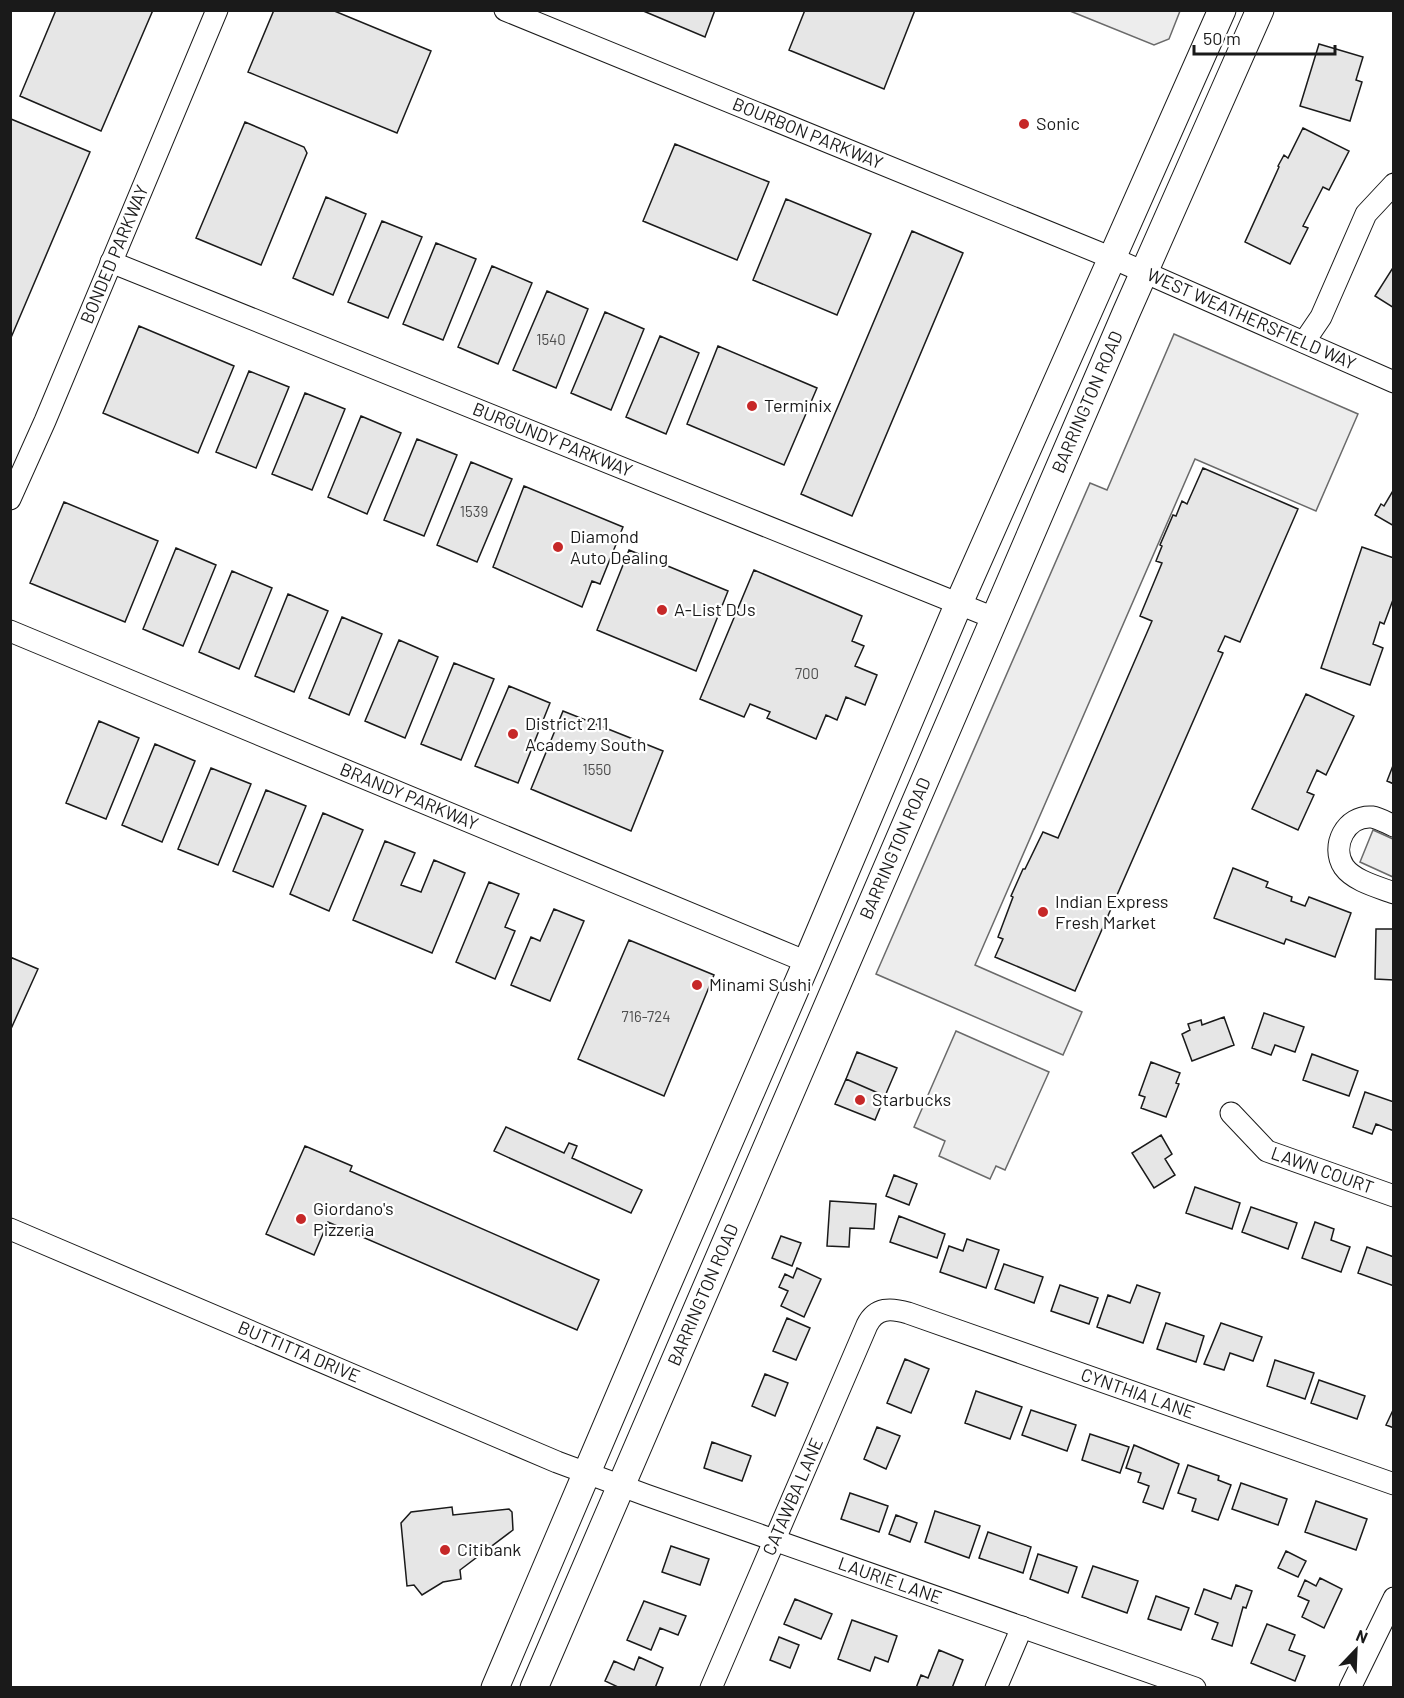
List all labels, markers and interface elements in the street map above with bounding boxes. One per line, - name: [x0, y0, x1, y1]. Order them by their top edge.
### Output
- scale bar: [1194, 18, 1335, 56]
- text: 50 m: [1203, 27, 1241, 49]
- street label: BOURBON PARKWAY: [730, 92, 887, 173]
- place label: Sonic: [1036, 112, 1080, 134]
- marker: Sonic: [1017, 117, 1031, 131]
- street label: BONDED PARKWAY: [75, 181, 153, 327]
- street label: WEST WEATHERSFIELD WAY: [1144, 263, 1360, 374]
- street label: BARRINGTON ROAD: [1047, 327, 1127, 476]
- house number: 1540: [536, 330, 566, 348]
- place label: Terminix: [764, 394, 832, 416]
- street label: BURGUNDY PARKWAY: [470, 397, 636, 481]
- marker: Terminix: [745, 399, 759, 413]
- house number: 1539: [460, 502, 488, 520]
- place label: Diamond Auto Dealing: [570, 525, 668, 568]
- marker: Diamond Auto Dealing: [551, 540, 565, 554]
- place label: A-List DJs: [674, 598, 756, 620]
- marker: A-List DJs: [655, 603, 669, 617]
- house number: 700: [795, 664, 819, 682]
- place label: District 211 Academy South: [525, 712, 647, 755]
- marker: District 211 Academy South: [506, 727, 520, 741]
- street label: BRANDY PARKWAY: [337, 757, 482, 834]
- house number: 1550: [582, 760, 612, 778]
- street label: BARRINGTON ROAD: [854, 774, 935, 922]
- place label: Indian Express Fresh Market: [1055, 890, 1169, 933]
- marker: Indian Express Fresh Market: [1036, 905, 1050, 919]
- place label: Minami Sushi: [709, 973, 812, 995]
- marker: Minami Sushi: [690, 978, 704, 992]
- house number: 716-724: [622, 1007, 670, 1025]
- place label: Starbucks: [872, 1088, 951, 1110]
- marker: Starbucks: [853, 1093, 867, 1107]
- street label: LAWN COURT: [1268, 1141, 1377, 1198]
- place label: Giordano's Pizzeria: [313, 1197, 394, 1240]
- marker: Giordano's Pizzeria: [294, 1212, 308, 1226]
- street label: BARRINGTON ROAD: [662, 1220, 743, 1369]
- street label: BUTTITTA DRIVE: [235, 1315, 364, 1387]
- street label: CYNTHIA LANE: [1078, 1363, 1198, 1423]
- street label: CATAWBA LANE: [757, 1434, 827, 1559]
- place label: Citibank: [457, 1538, 521, 1560]
- marker: Citibank: [438, 1543, 452, 1557]
- street label: LAURIE LANE: [835, 1551, 945, 1608]
- north arrow: [1326, 1620, 1386, 1680]
- text: N: [1353, 1625, 1371, 1647]

